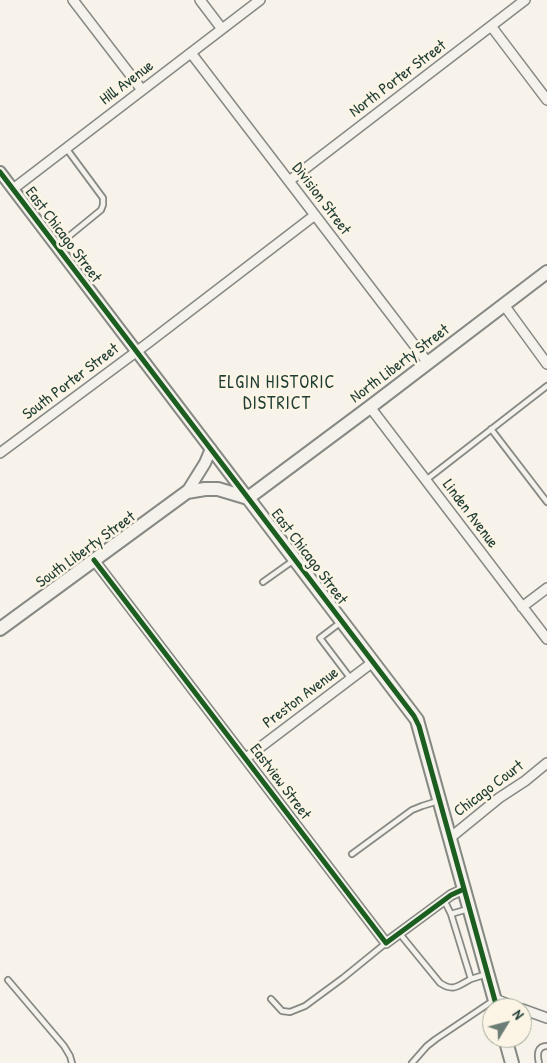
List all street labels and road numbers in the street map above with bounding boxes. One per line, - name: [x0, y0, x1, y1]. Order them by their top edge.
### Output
- street label: North Porter Street: [346, 36, 450, 122]
- street label: Hill Avenue: [96, 57, 158, 109]
- street label: Division Street: [288, 159, 354, 239]
- street label: East Chicago Street: [21, 183, 105, 287]
- street label: North Liberty Street: [347, 321, 453, 407]
- street label: South Porter Street: [19, 340, 123, 424]
- street label: Linden Avenue: [438, 476, 502, 552]
- street label: East Chicago Street: [267, 505, 351, 609]
- street label: South Liberty Street: [33, 508, 139, 592]
- street label: Preston Avenue: [259, 663, 343, 733]
- street label: Eastview Street: [245, 740, 315, 824]
- street label: Chicago Court: [450, 757, 528, 821]

